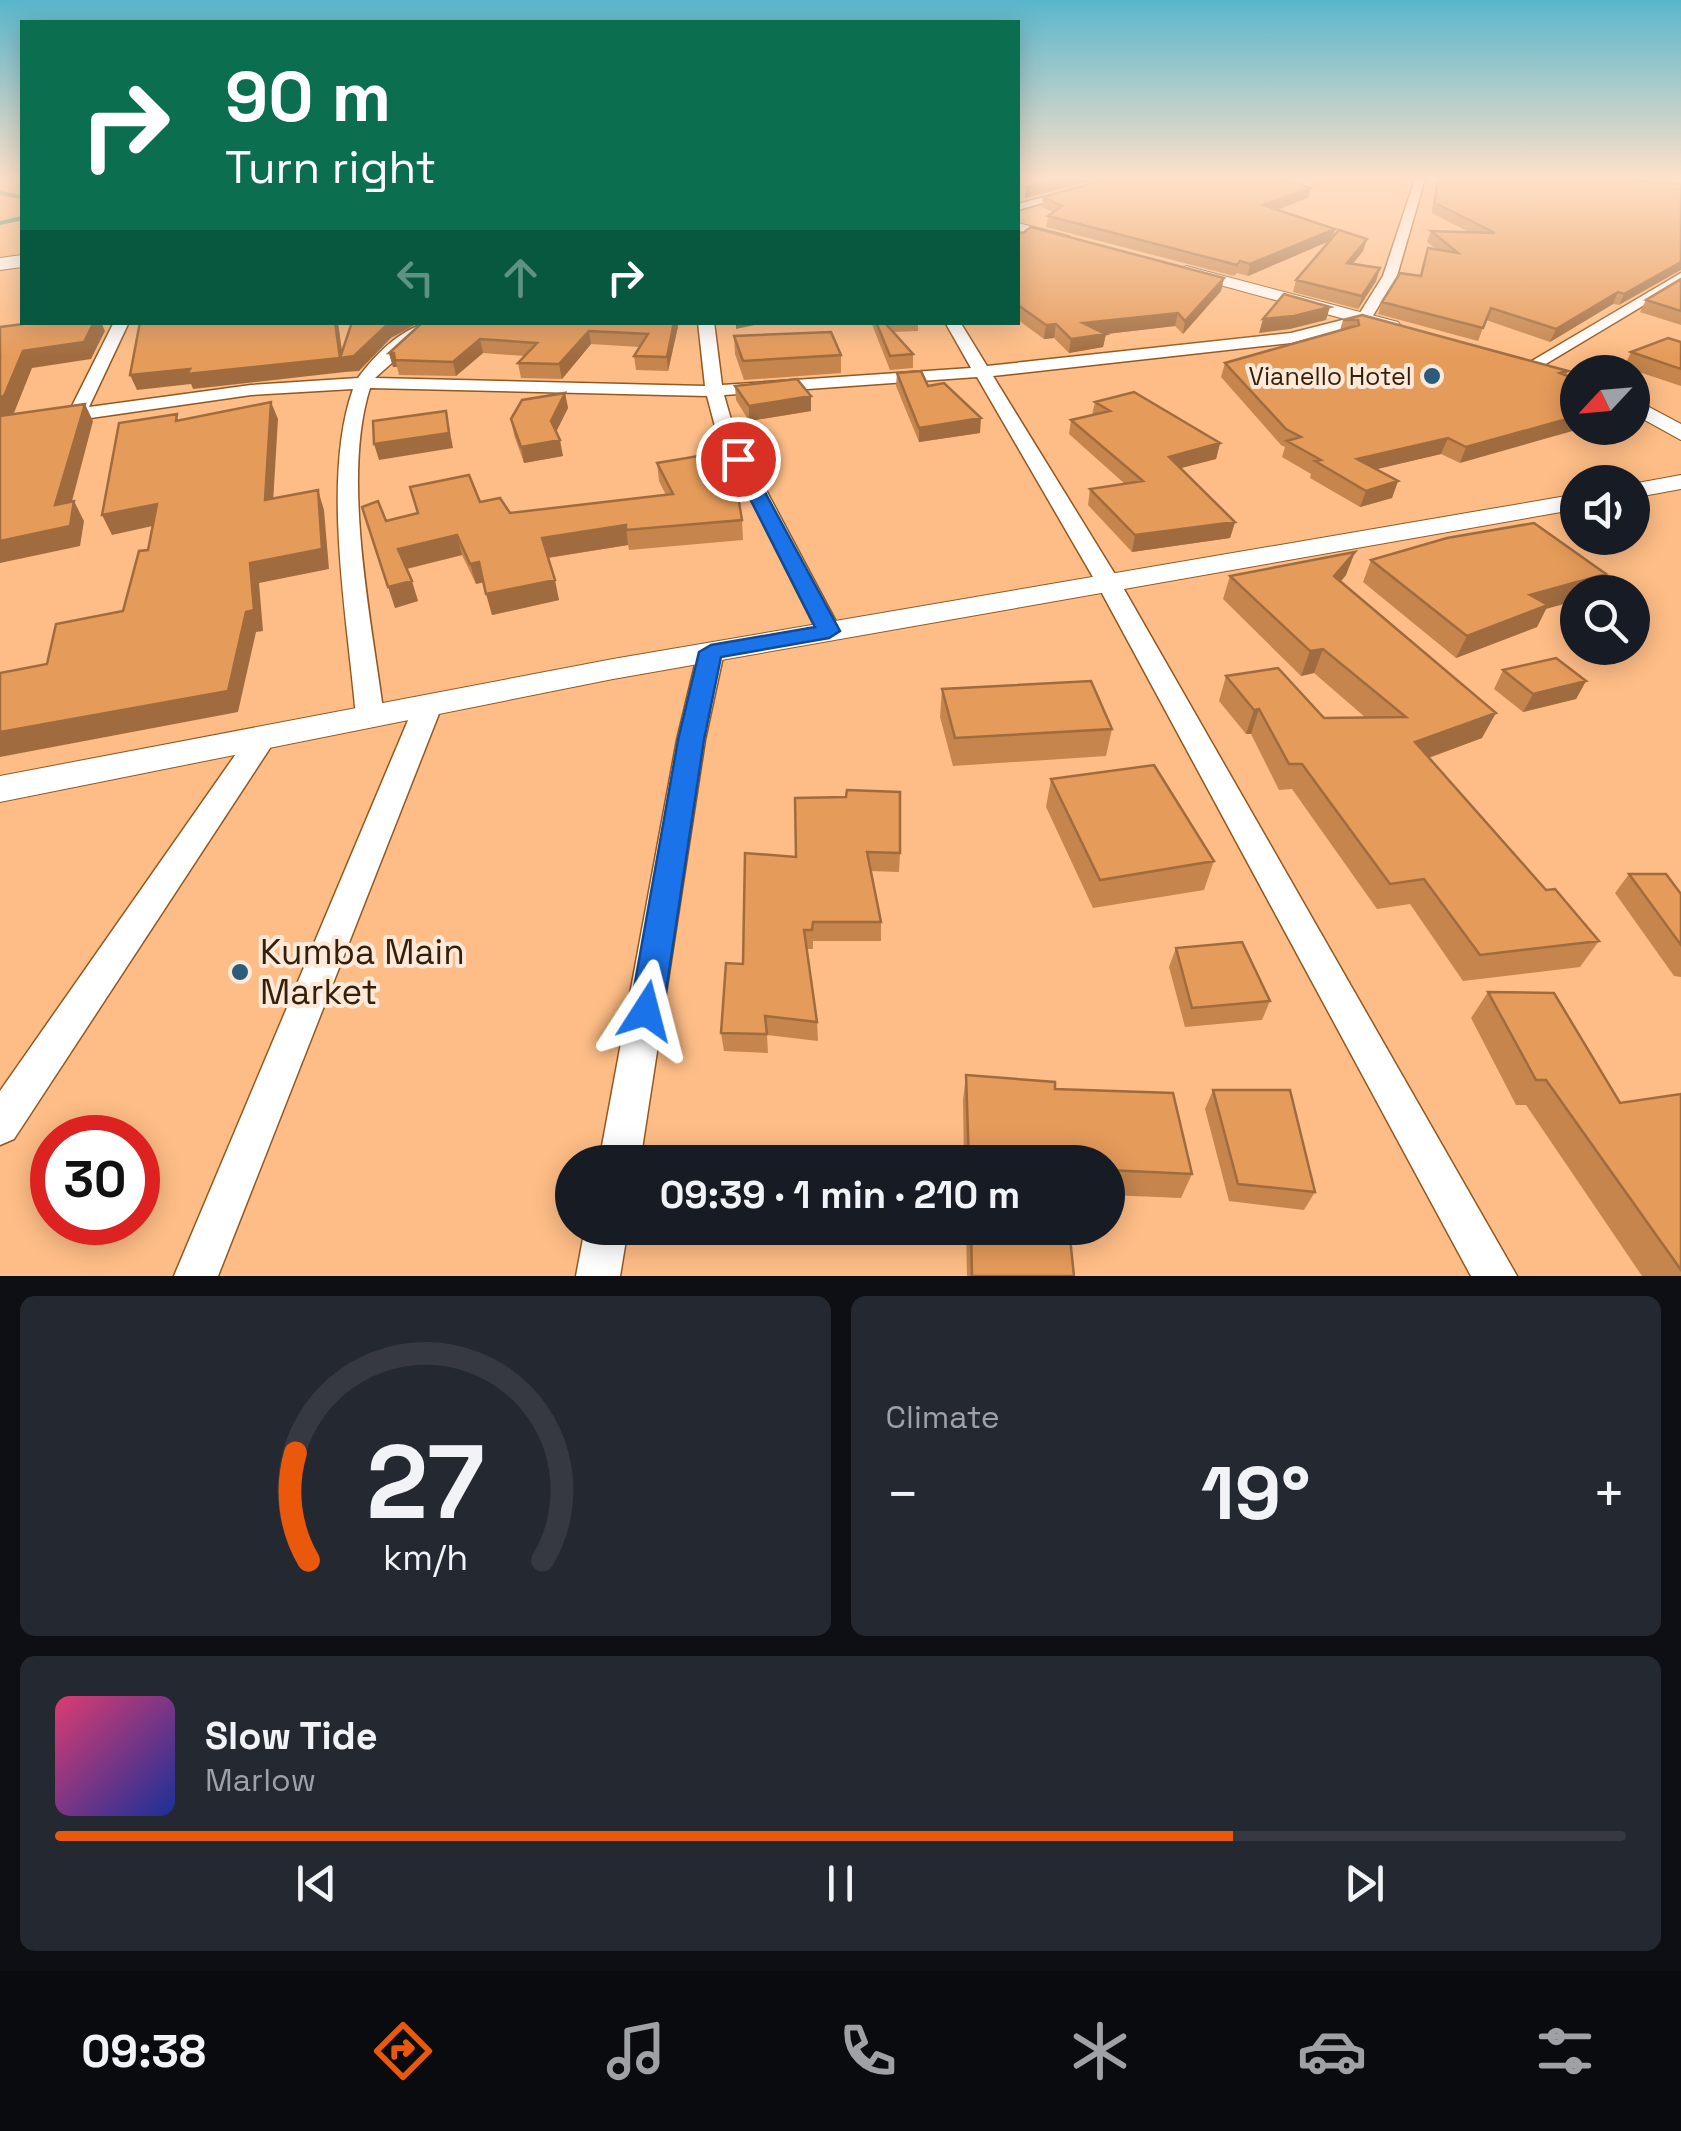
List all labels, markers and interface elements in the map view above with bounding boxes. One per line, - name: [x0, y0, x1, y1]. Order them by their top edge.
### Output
- text: 90 m: [225, 52, 391, 141]
- icon: right: [60, 60, 190, 190]
- text: Turn right: [225, 139, 436, 196]
- icon: left: [388, 250, 443, 305]
- icon: ahead: [493, 250, 548, 305]
- icon: right: [598, 250, 653, 305]
- north arrow: [1560, 355, 1650, 445]
- map controls: [1560, 355, 1650, 665]
- place label: Vianello Hotel: [1248, 360, 1412, 392]
- marker: Vianello Hotel: [1421, 365, 1443, 387]
- pin: [696, 417, 781, 502]
- icon: arrive: [711, 432, 766, 487]
- button: sound: [1560, 465, 1650, 555]
- button: search: [1560, 575, 1650, 665]
- place label: Kumba Main Market: [260, 930, 465, 1014]
- position arrow: [594, 959, 698, 1063]
- marker: Kumba Main Market: [229, 961, 251, 983]
- speed limit sign: 30: [30, 1115, 160, 1245]
- text: 09:39 · 1 min · 210 m: [660, 1171, 1020, 1219]
- text: Climate: [886, 1397, 1000, 1437]
- text: 27: [366, 1416, 484, 1548]
- text: 19°: [1201, 1445, 1311, 1541]
- text: −: [886, 1459, 920, 1529]
- text: +: [1592, 1459, 1626, 1529]
- text: km/h: [383, 1535, 468, 1580]
- text: Slow Tide: [205, 1712, 378, 1760]
- text: Marlow: [205, 1760, 316, 1800]
- icon: previous: [289, 1856, 344, 1911]
- icon: pause: [813, 1856, 868, 1911]
- icon: next: [1337, 1856, 1392, 1911]
- icon: directions: [368, 2016, 438, 2086]
- icon: music: [601, 2016, 671, 2086]
- icon: phone: [833, 2016, 903, 2086]
- icon: climate: [1065, 2016, 1135, 2086]
- icon: car: [1297, 2016, 1367, 2086]
- icon: filters: [1530, 2016, 1600, 2086]
- text: 09:38: [81, 2023, 206, 2080]

